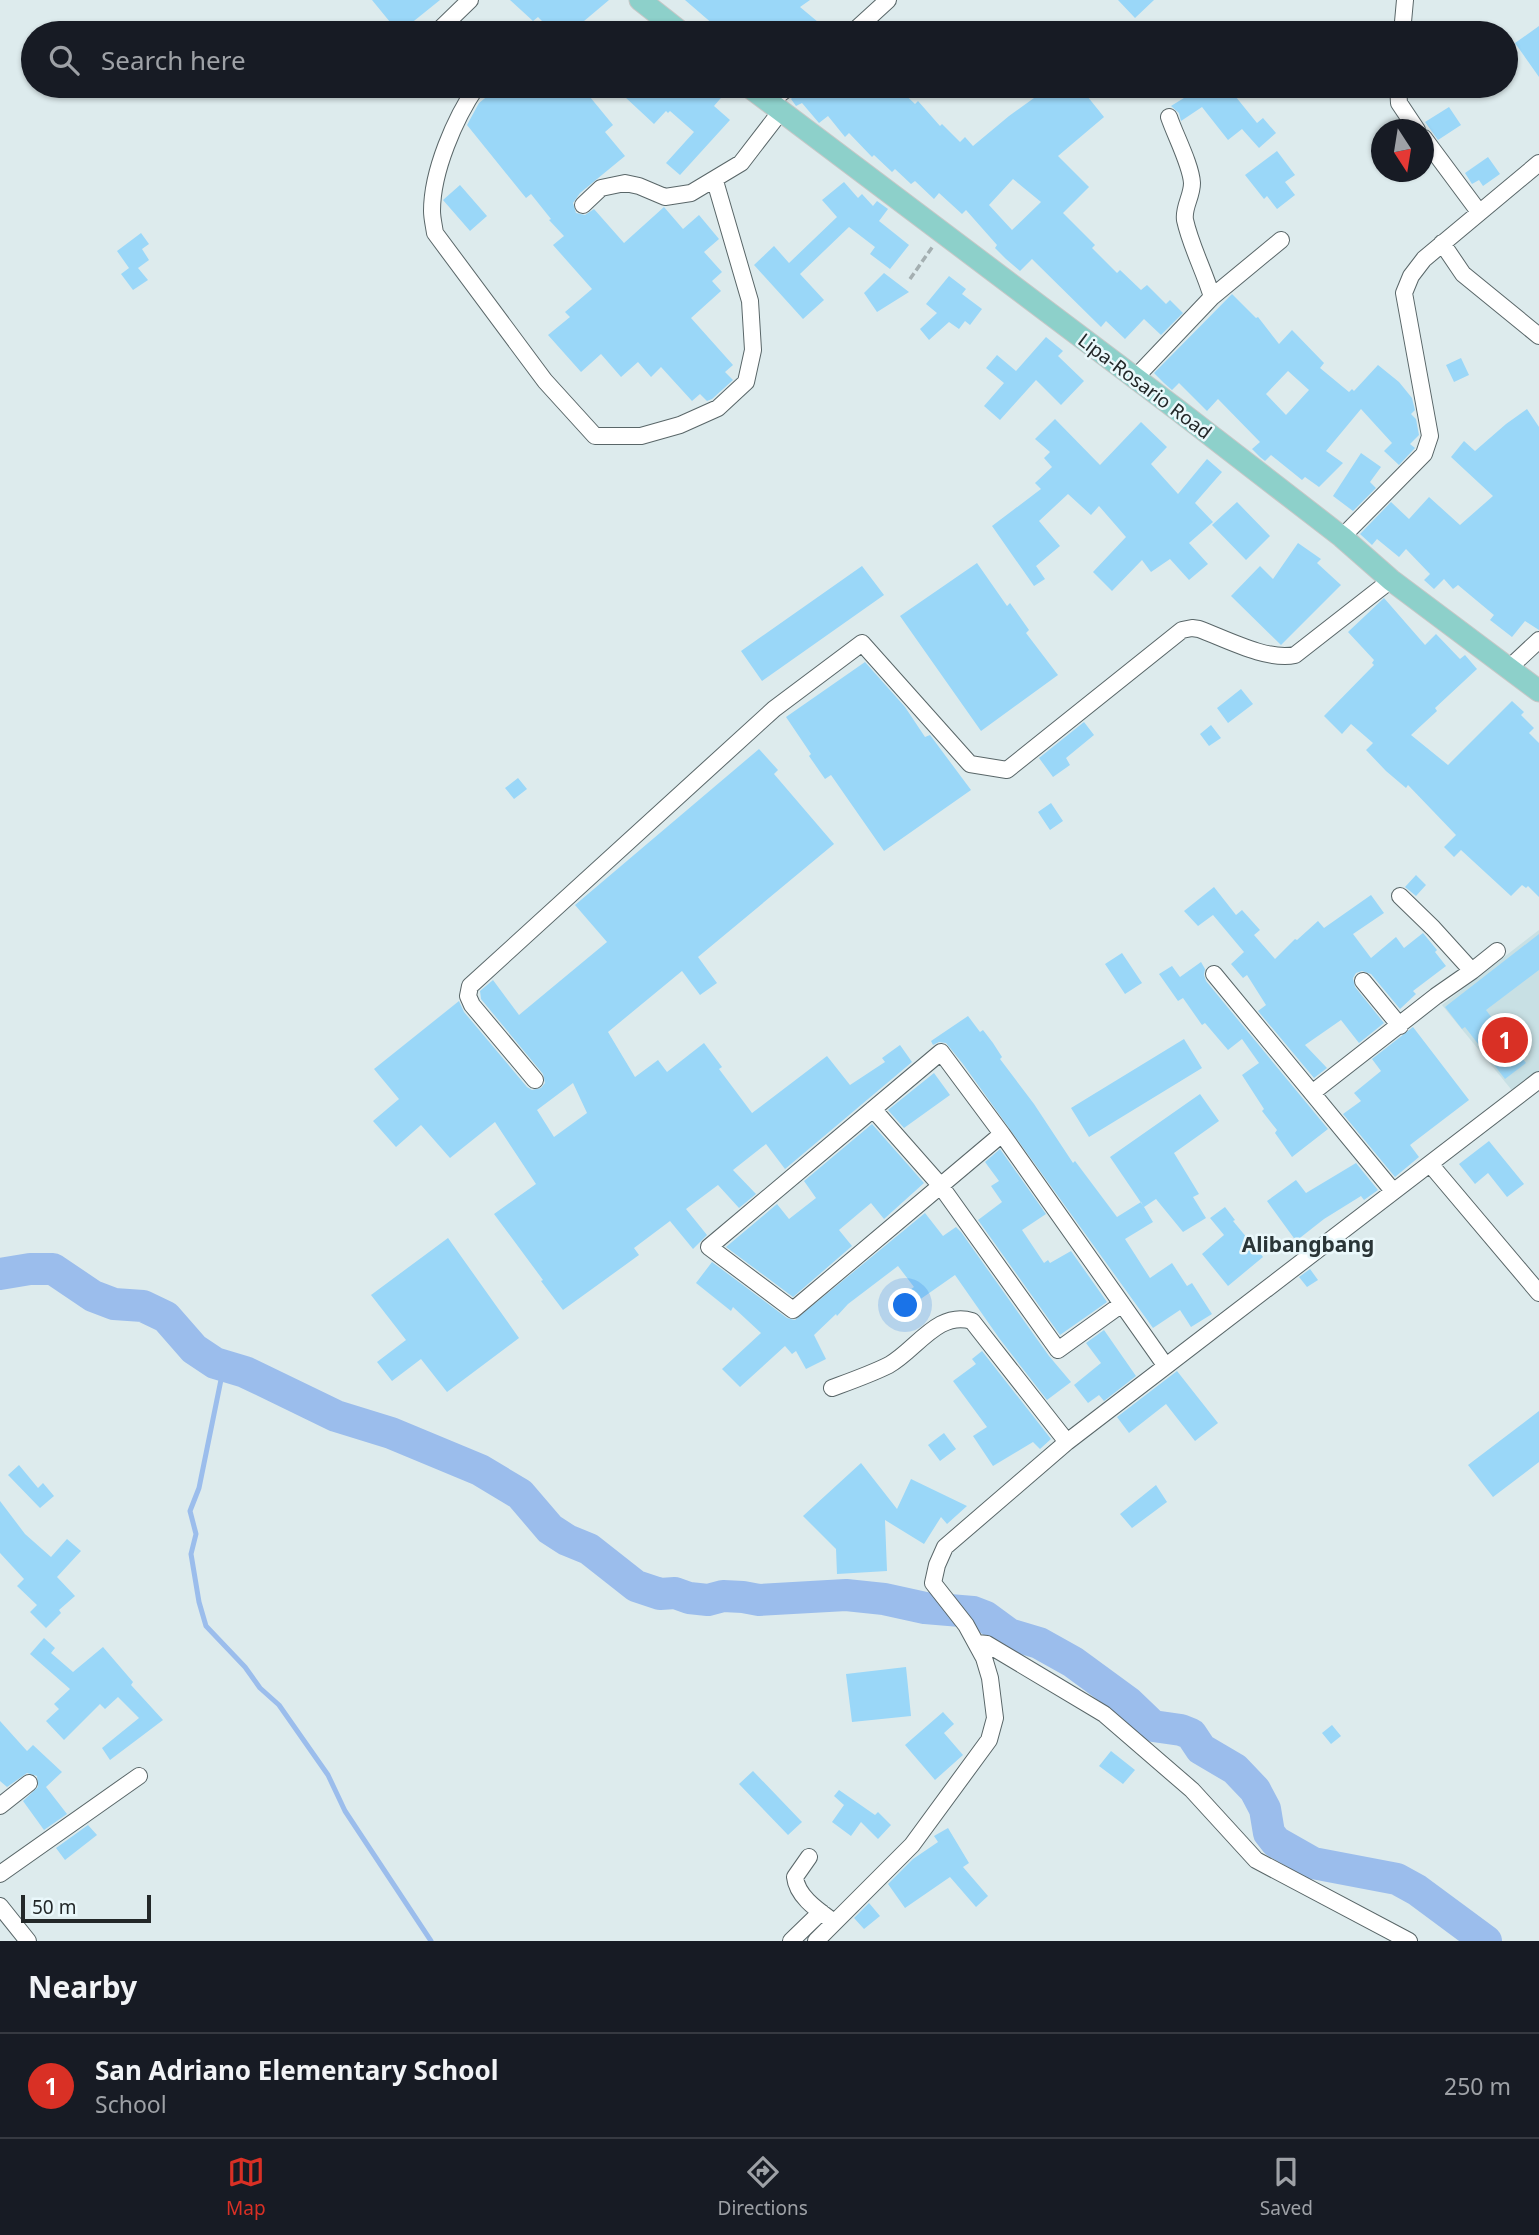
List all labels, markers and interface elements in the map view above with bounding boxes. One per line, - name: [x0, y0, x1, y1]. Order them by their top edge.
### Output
- search box: [21, 21, 1518, 98]
- icon: search: [45, 41, 83, 79]
- text: Search here: [101, 42, 246, 78]
- north arrow: [1371, 119, 1434, 182]
- street label: Lipa-Rosario Road: [1073, 327, 1217, 445]
- pin: 1: [1482, 1014, 1528, 1066]
- district label: Alibangbang: [1242, 1230, 1374, 1258]
- your location: [888, 1288, 922, 1322]
- scale bar: [21, 1892, 150, 1924]
- text: 50 m: [32, 1894, 76, 1920]
- text: Nearby: [28, 1966, 137, 2007]
- text: San Adriano Elementary School: [95, 2052, 498, 2088]
- text: 1: [44, 2070, 58, 2102]
- text: 250 m: [1444, 2070, 1511, 2102]
- text: School: [95, 2088, 167, 2120]
- tab: Map: [226, 2153, 266, 2221]
- tab: Directions: [718, 2153, 808, 2221]
- tab: Saved: [1260, 2153, 1313, 2221]

